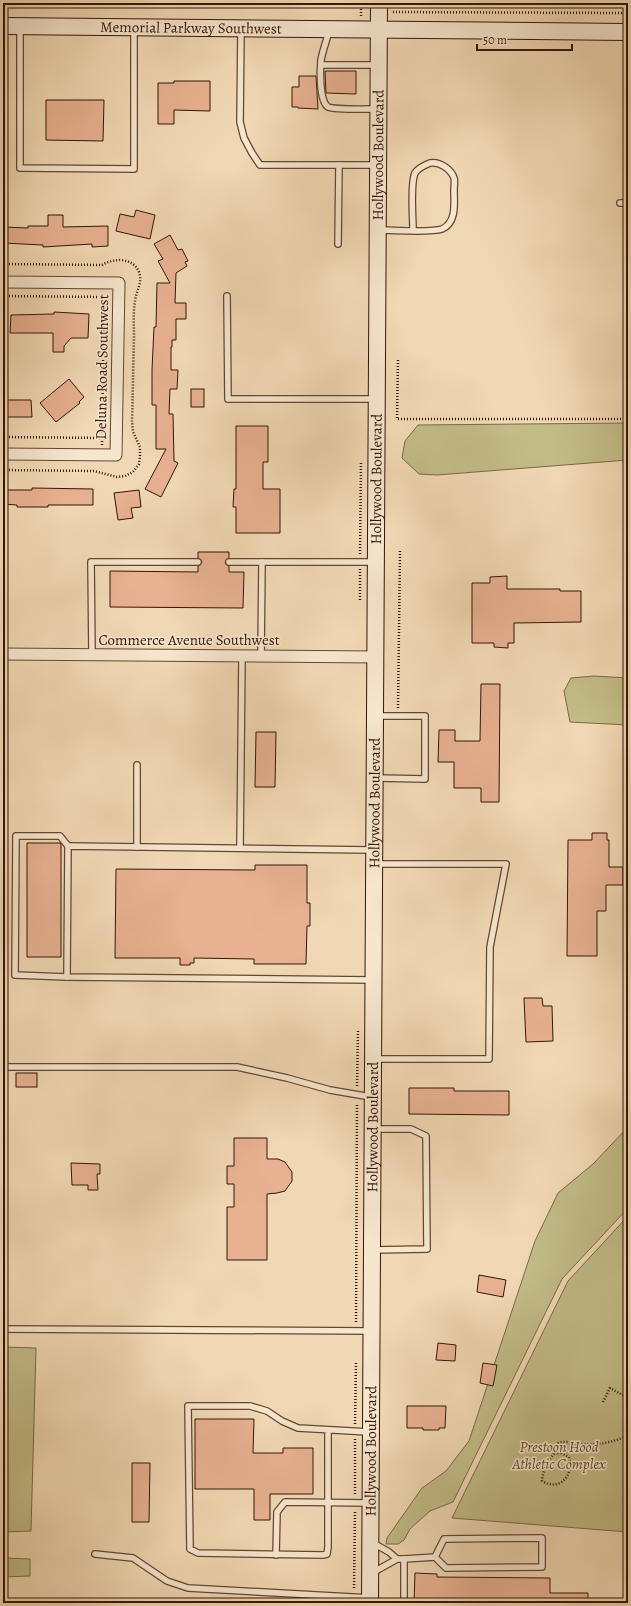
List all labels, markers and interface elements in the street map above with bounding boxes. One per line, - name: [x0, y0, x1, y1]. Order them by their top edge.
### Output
- street label: Memorial Parkway Southwest: [100, 17, 282, 39]
- scale bar: [477, 26, 572, 52]
- text: 50 m: [483, 32, 507, 48]
- street label: Hollywood Boulevard: [368, 89, 389, 221]
- street label: Deluna Road Southwest: [91, 294, 113, 440]
- street label: Hollywood Boulevard: [366, 413, 387, 544]
- street label: Commerce Avenue Southwest: [98, 630, 280, 650]
- street label: Hollywood Boulevard: [364, 737, 385, 868]
- street label: Hollywood Boulevard: [362, 1061, 383, 1192]
- street label: Hollywood Boulevard: [360, 1385, 381, 1516]
- park label: Prestoon Hood Athletic Complex: [511, 1437, 607, 1474]

